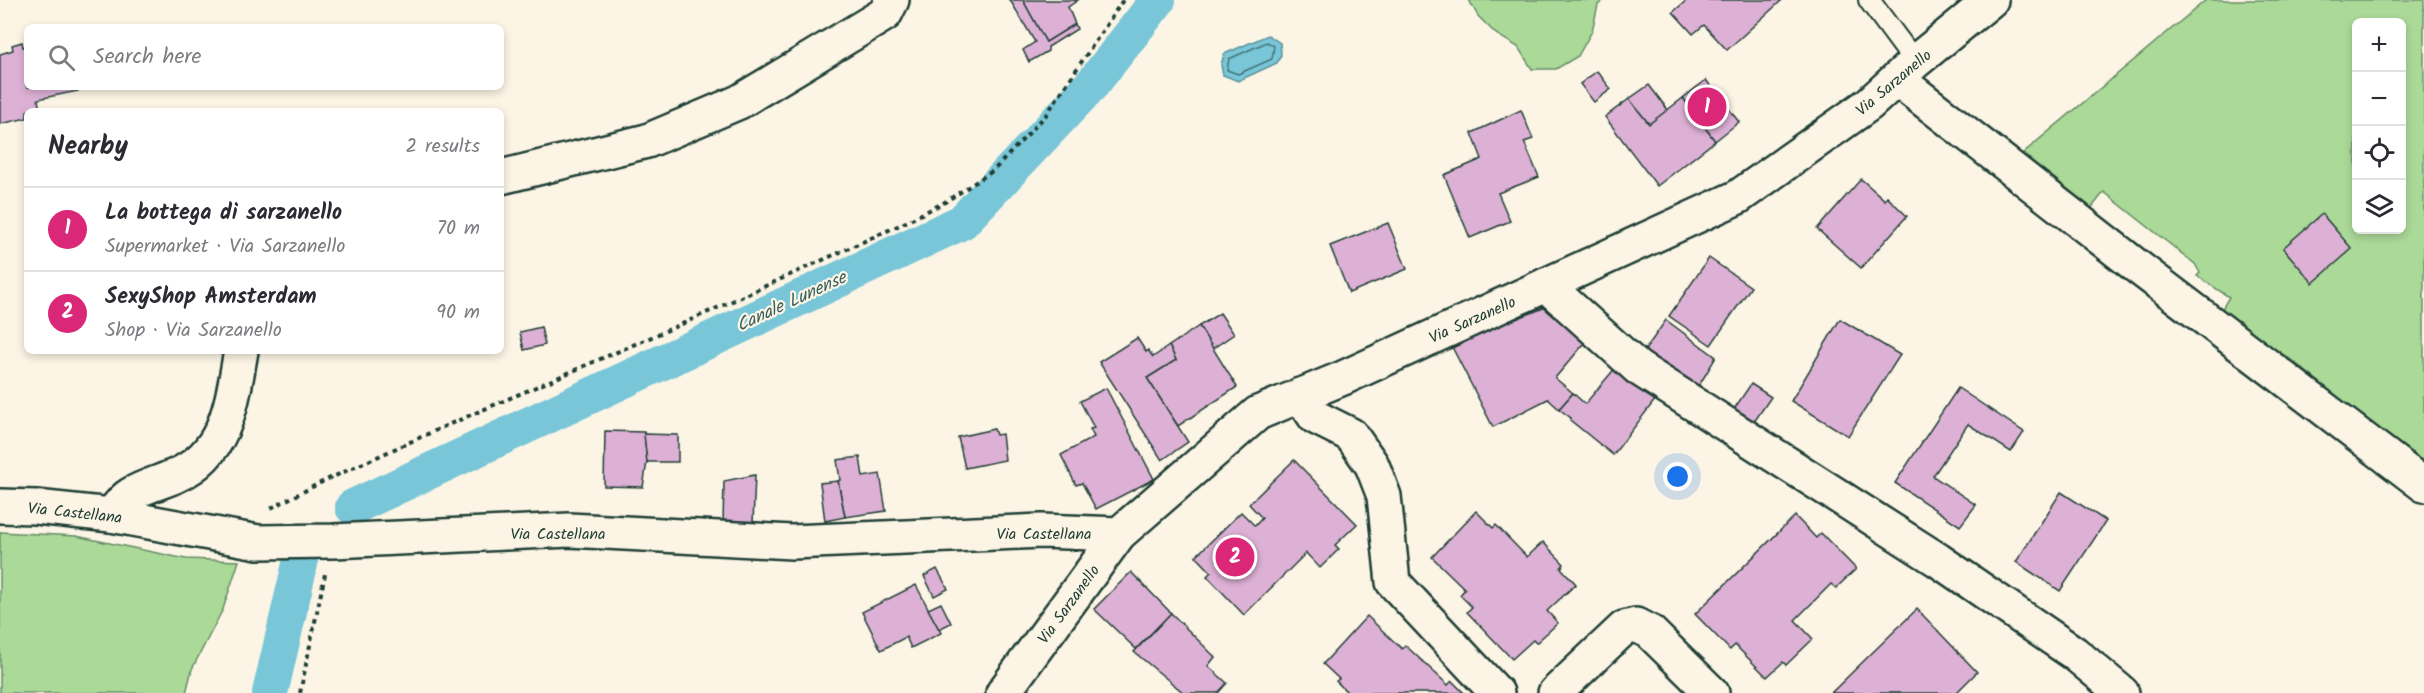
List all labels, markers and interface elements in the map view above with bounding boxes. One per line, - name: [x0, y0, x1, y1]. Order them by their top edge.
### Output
- map controls: [2352, 18, 2406, 234]
- button: +: [2352, 18, 2406, 72]
- search box: [24, 24, 504, 90]
- text: Search here: [93, 40, 201, 75]
- icon: search: [45, 41, 78, 74]
- street label: Via Sarzanello: [1850, 44, 1938, 123]
- button: −: [2352, 72, 2406, 126]
- pin: 1: [1688, 84, 1726, 130]
- text: Nearby: [48, 126, 128, 168]
- button: locate: [2352, 126, 2406, 180]
- text: 2 results: [405, 131, 480, 163]
- button: layers: [2352, 180, 2406, 234]
- text: La bottega di sarzanello: [105, 196, 342, 231]
- text: 1: [64, 213, 71, 245]
- text: 70 m: [437, 213, 480, 245]
- text: Supermarket · Via Sarzanello: [105, 231, 345, 263]
- water label: Canale Lunense: [732, 263, 853, 341]
- text: SexyShop Amsterdam: [105, 280, 317, 315]
- street label: Via Sarzanello: [1425, 290, 1520, 351]
- text: 2: [62, 297, 73, 329]
- text: 90 m: [436, 297, 480, 329]
- text: Shop · Via Sarzanello: [105, 315, 282, 347]
- your location: [1663, 462, 1692, 491]
- street label: Via Castellana: [26, 496, 123, 531]
- street label: Via Castellana: [511, 522, 605, 547]
- street label: Via Castellana: [997, 522, 1091, 547]
- pin: 2: [1216, 534, 1254, 580]
- street label: Via Sarzanello: [1032, 560, 1107, 650]

